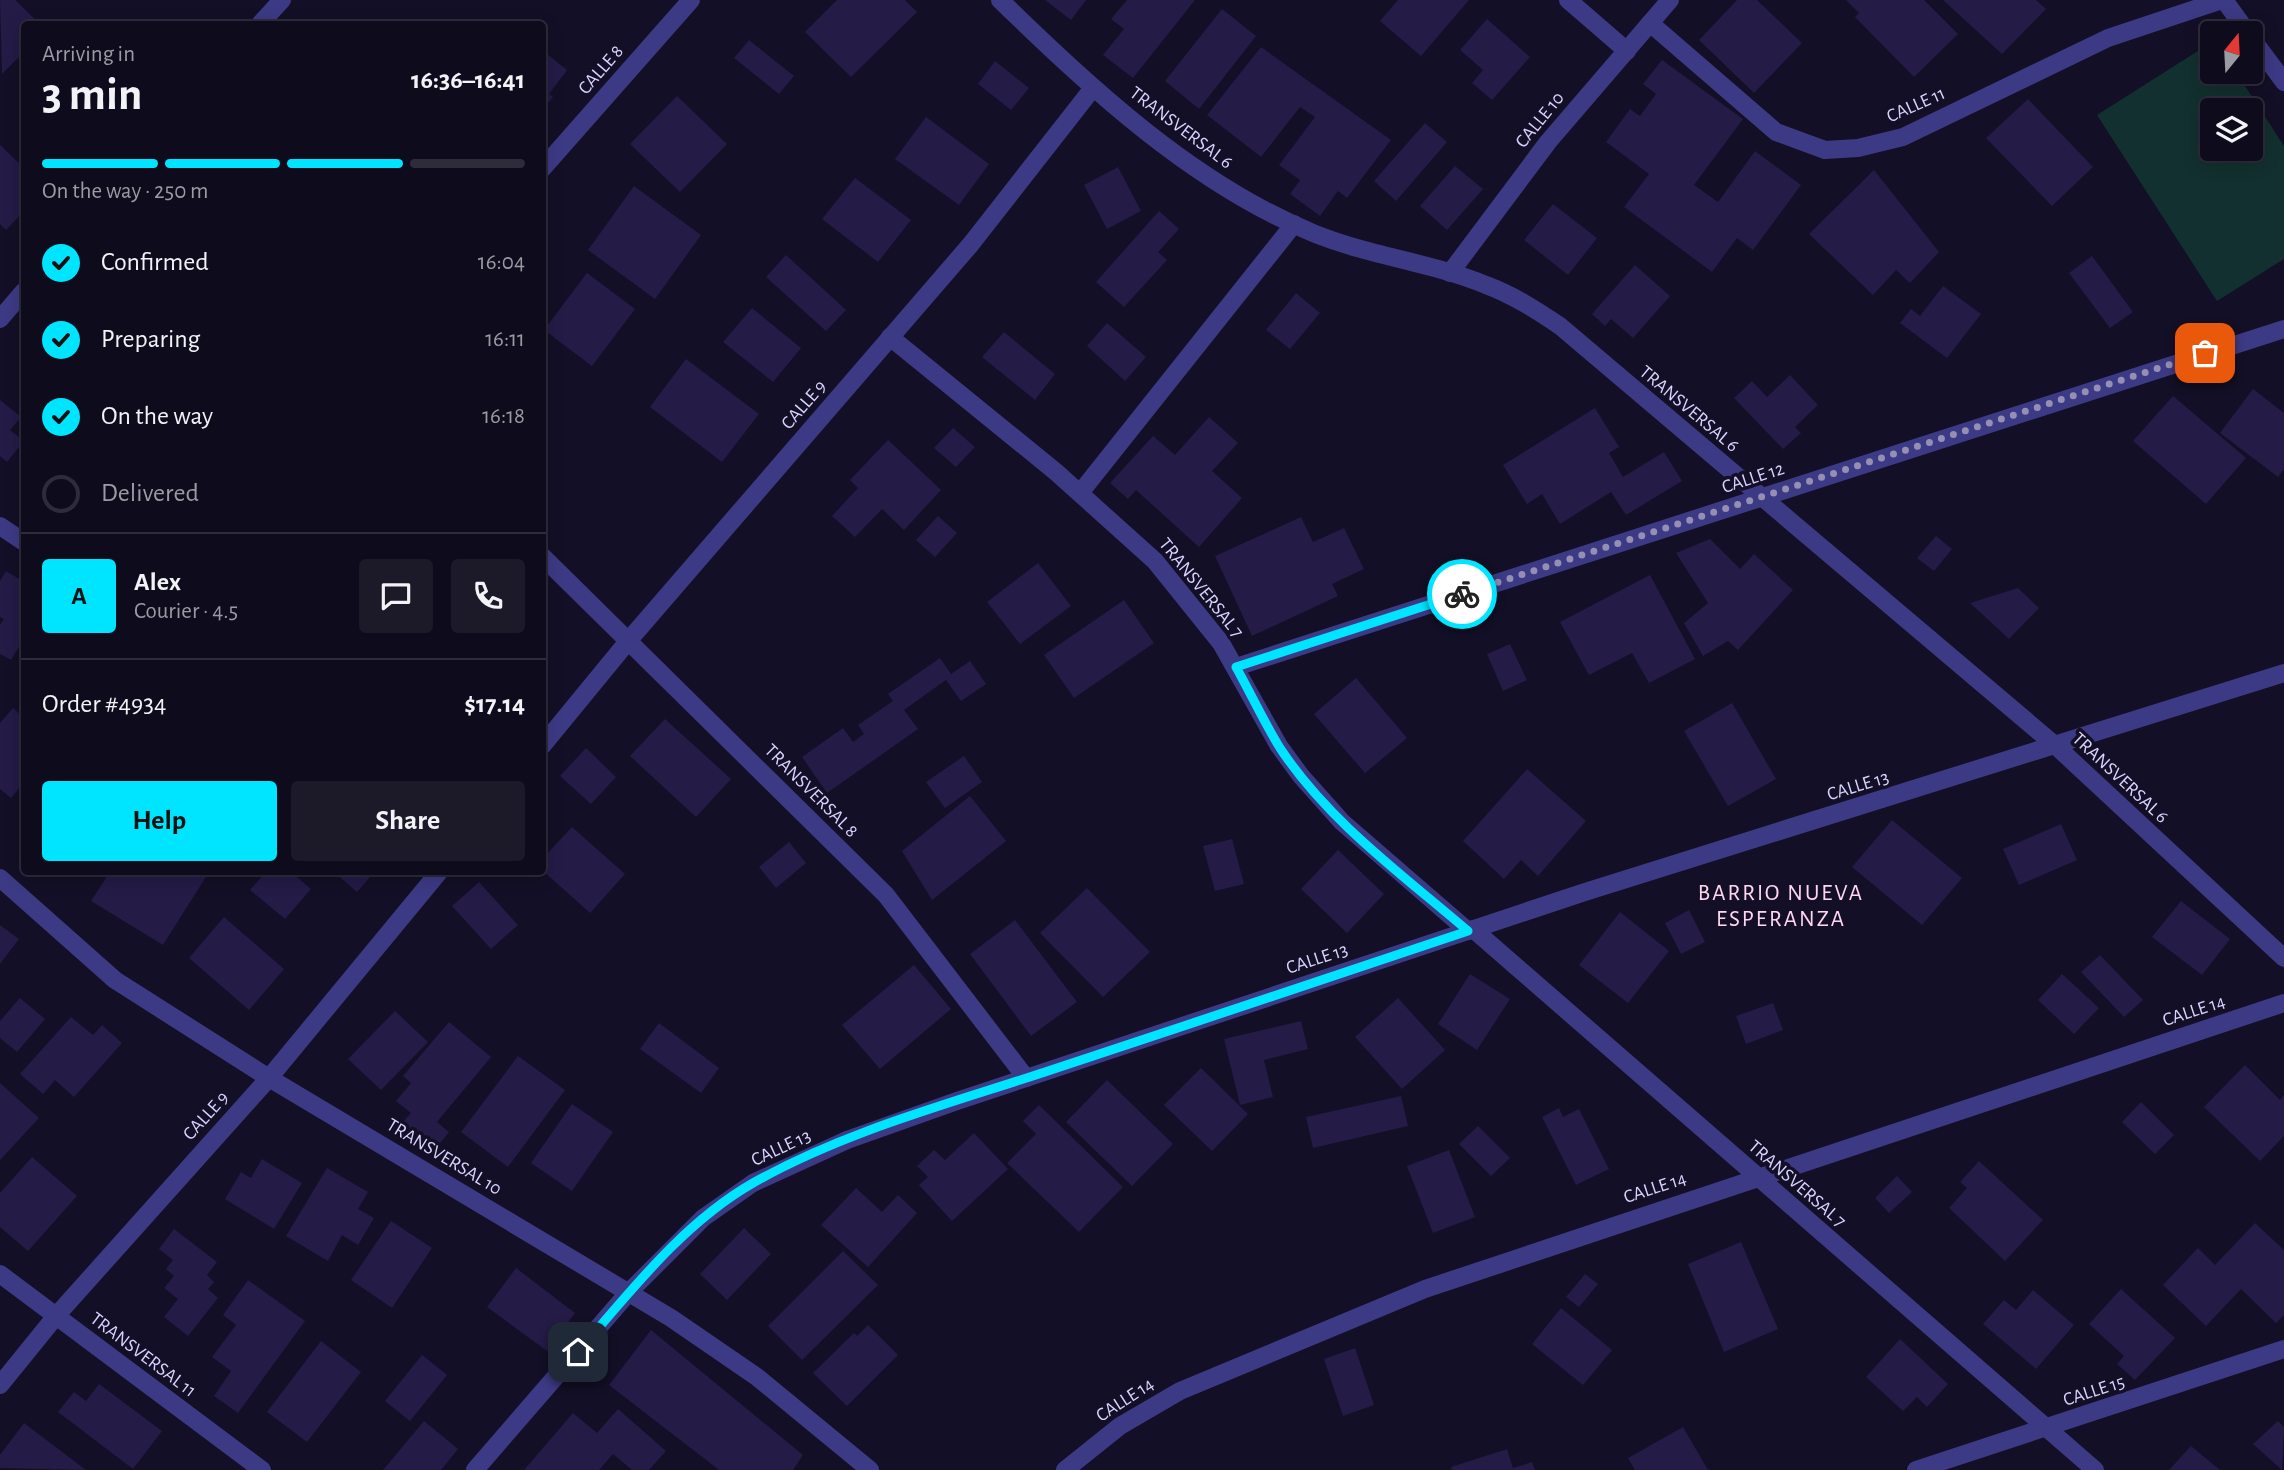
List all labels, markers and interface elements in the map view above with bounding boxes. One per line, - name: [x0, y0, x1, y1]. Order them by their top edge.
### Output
- north arrow: [2200, 21, 2263, 84]
- map controls: [2200, 21, 2263, 161]
- street label: CALLE 8: [575, 42, 627, 98]
- text: Arriving in: [42, 43, 135, 66]
- text: 16:36–16:41: [411, 67, 525, 93]
- text: 3 min: [42, 72, 142, 118]
- street label: TRANSVERSAL 6: [1126, 83, 1236, 173]
- street label: CALLE 11: [1884, 84, 1948, 126]
- street label: CALLE 10: [1512, 89, 1568, 151]
- button: layers: [2200, 98, 2263, 161]
- text: On the way · 250 m: [42, 180, 209, 203]
- icon: check: [42, 244, 80, 282]
- text: Confirmed: [101, 249, 209, 275]
- text: 16:04: [478, 251, 525, 274]
- icon: check: [42, 321, 80, 359]
- pin: [2175, 323, 2235, 383]
- text: Preparing: [101, 326, 200, 352]
- text: 16:11: [485, 328, 525, 351]
- icon: bag: [2186, 334, 2224, 372]
- street label: TRANSVERSAL 6: [1636, 362, 1742, 456]
- street label: CALLE 9: [778, 377, 830, 433]
- icon: check: [42, 398, 80, 436]
- text: On the way: [101, 403, 213, 429]
- text: 16:18: [482, 405, 525, 428]
- street label: CALLE 12: [1720, 459, 1787, 497]
- text: Delivered: [101, 480, 199, 506]
- street label: TRANSVERSAL 7: [1155, 535, 1247, 641]
- button: chat: [359, 559, 433, 633]
- button: phone: [451, 559, 525, 633]
- courier: [1427, 559, 1497, 629]
- text: Alex: [134, 569, 181, 595]
- icon: bike: [1443, 575, 1481, 613]
- text: A: [71, 583, 87, 609]
- text: Courier · 4.5: [134, 600, 238, 623]
- text: Order #4934: [42, 691, 166, 717]
- text: $17.14: [464, 691, 525, 717]
- street label: TRANSVERSAL 6: [2068, 729, 2172, 827]
- street label: TRANSVERSAL 8: [761, 741, 861, 841]
- street label: CALLE 13: [1825, 768, 1891, 804]
- button: Help: [42, 781, 277, 861]
- button: Share: [291, 781, 525, 861]
- district label: BARRIO NUEVA ESPERANZA: [1698, 882, 1864, 931]
- street label: CALLE 13: [1284, 940, 1350, 978]
- street label: CALLE 14: [2160, 992, 2228, 1030]
- street label: CALLE 9: [180, 1088, 232, 1144]
- street label: TRANSVERSAL 10: [383, 1115, 505, 1199]
- street label: CALLE 13: [748, 1126, 814, 1170]
- street label: TRANSVERSAL 7: [1745, 1137, 1849, 1231]
- street label: CALLE 14: [1621, 1169, 1689, 1207]
- street label: TRANSVERSAL 11: [86, 1309, 200, 1401]
- pin: [548, 1322, 608, 1382]
- icon: home: [559, 1333, 597, 1371]
- street label: CALLE 15: [2061, 1372, 2127, 1410]
- street label: CALLE 14: [1093, 1374, 1157, 1426]

